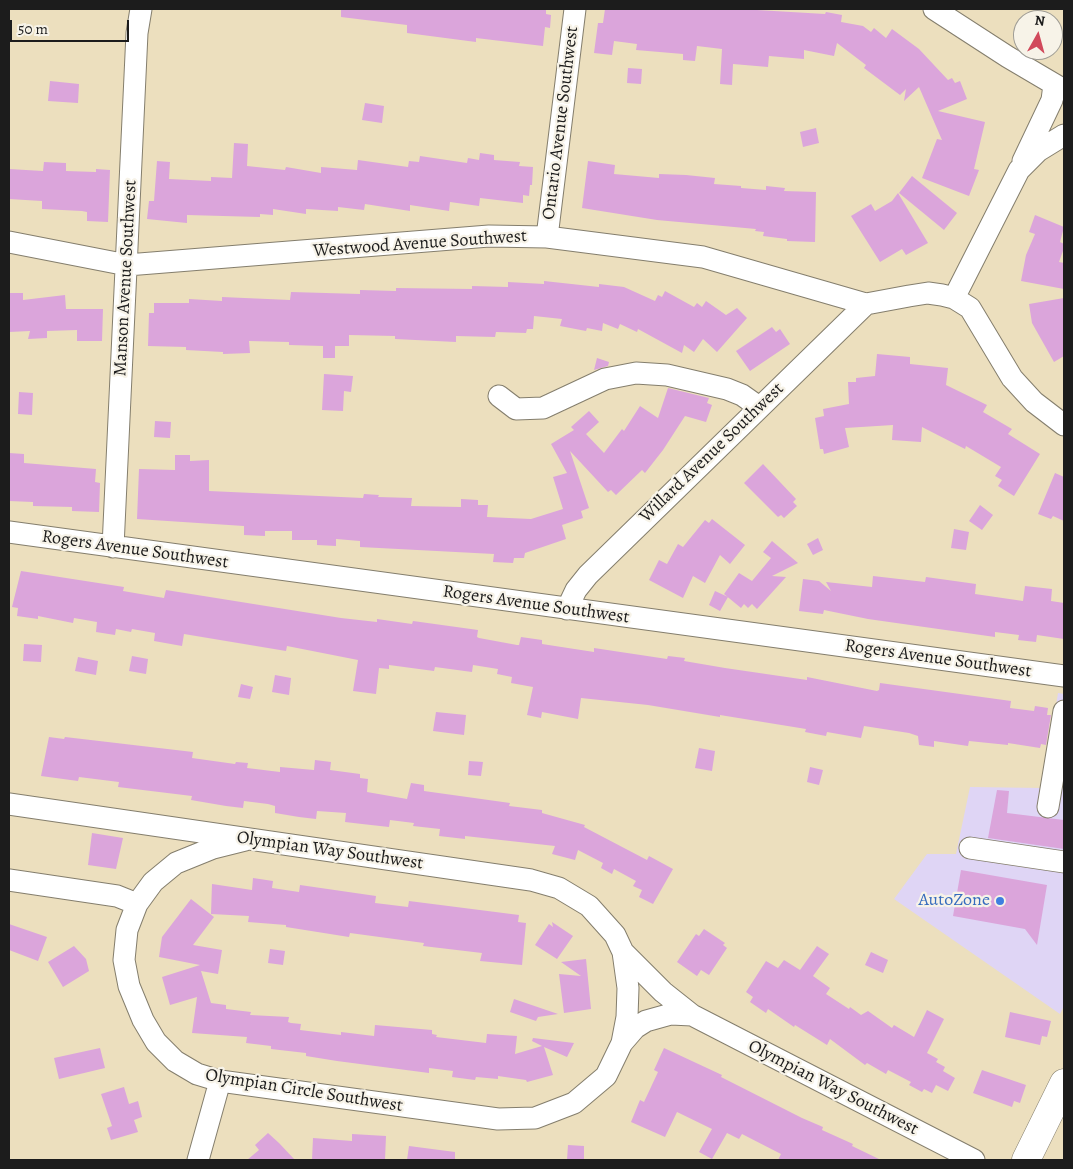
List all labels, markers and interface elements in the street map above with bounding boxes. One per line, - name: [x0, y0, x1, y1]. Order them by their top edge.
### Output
- scale bar: [12, 10, 131, 42]
- north arrow: [1013, 10, 1063, 60]
- text: N: [1034, 11, 1046, 31]
- text: 50 m: [18, 19, 48, 39]
- street label: Ontario Avenue Southwest: [538, 25, 584, 221]
- street label: Manson Avenue Southwest: [110, 179, 142, 377]
- street label: Westwood Avenue Southwest: [312, 226, 528, 262]
- street label: Willard Avenue Southwest: [635, 378, 789, 528]
- street label: Rogers Avenue Southwest: [40, 526, 230, 574]
- street label: Rogers Avenue Southwest: [441, 581, 631, 629]
- street label: Rogers Avenue Southwest: [843, 635, 1033, 683]
- street label: Olympian Way Southwest: [235, 827, 425, 875]
- place label: AutoZone: [918, 890, 990, 912]
- marker: AutoZone: [994, 895, 1006, 907]
- street label: Olympian Way Southwest: [744, 1036, 922, 1140]
- street label: Olympian Circle Southwest: [204, 1065, 404, 1117]

